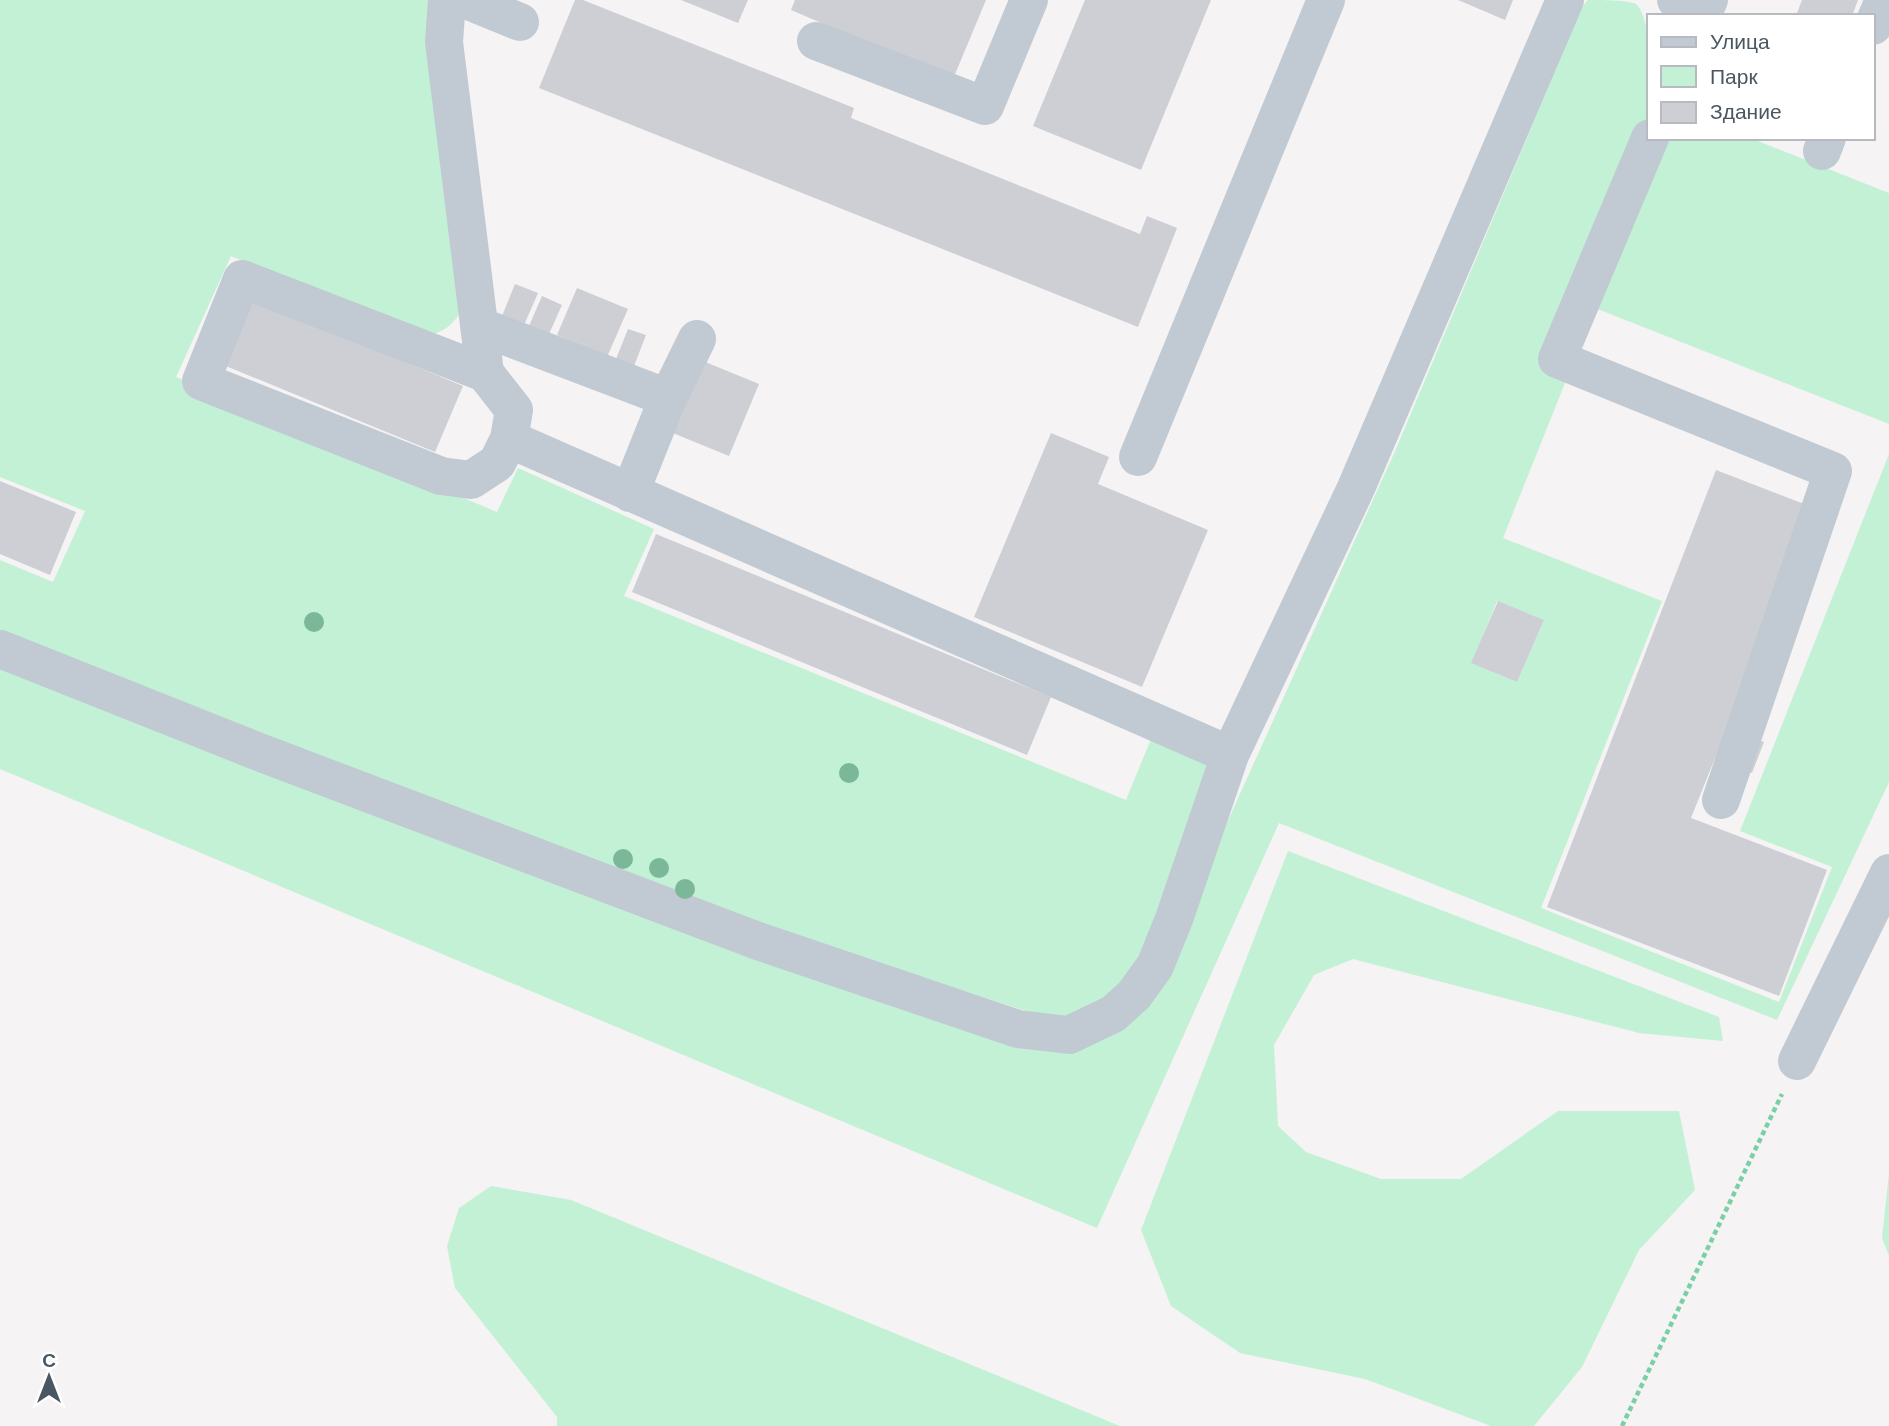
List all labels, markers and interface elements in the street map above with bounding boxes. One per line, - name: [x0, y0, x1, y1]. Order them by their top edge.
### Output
- legend: [1647, 14, 1875, 140]
- text: Улица: [1710, 28, 1770, 56]
- text: Парк: [1710, 63, 1758, 91]
- text: Здание: [1710, 98, 1782, 126]
- north arrow: [14, 1342, 84, 1412]
- text: С: [42, 1348, 56, 1373]

